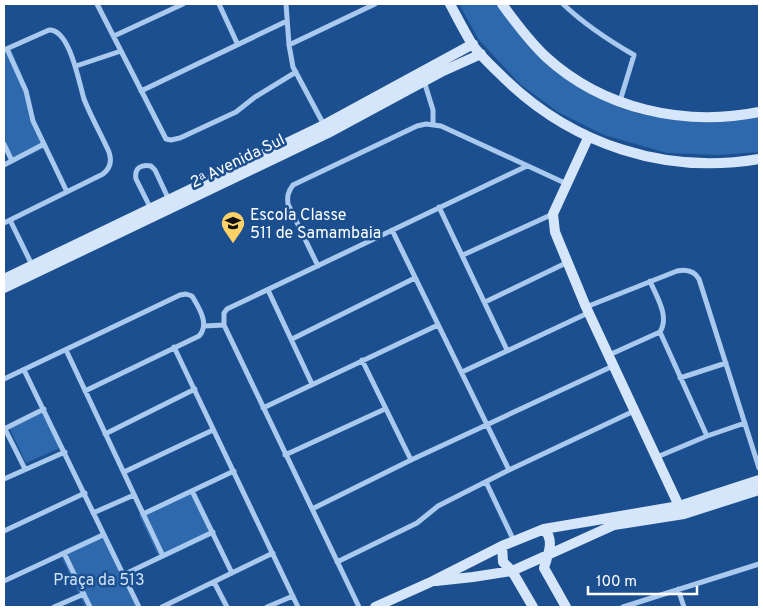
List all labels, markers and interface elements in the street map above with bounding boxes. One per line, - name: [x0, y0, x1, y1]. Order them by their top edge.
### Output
- street label: 2ᵃ Avenida Sul: [187, 130, 288, 193]
- place label: Escola Classe 511 de Samambaia: [250, 206, 381, 244]
- school or university icon: Escola Classe 511 de Samambaia: [220, 210, 246, 244]
- scale bar: [588, 564, 697, 596]
- park label: Praça da 513: [53, 571, 145, 591]
- text: 100 m: [596, 573, 637, 592]

